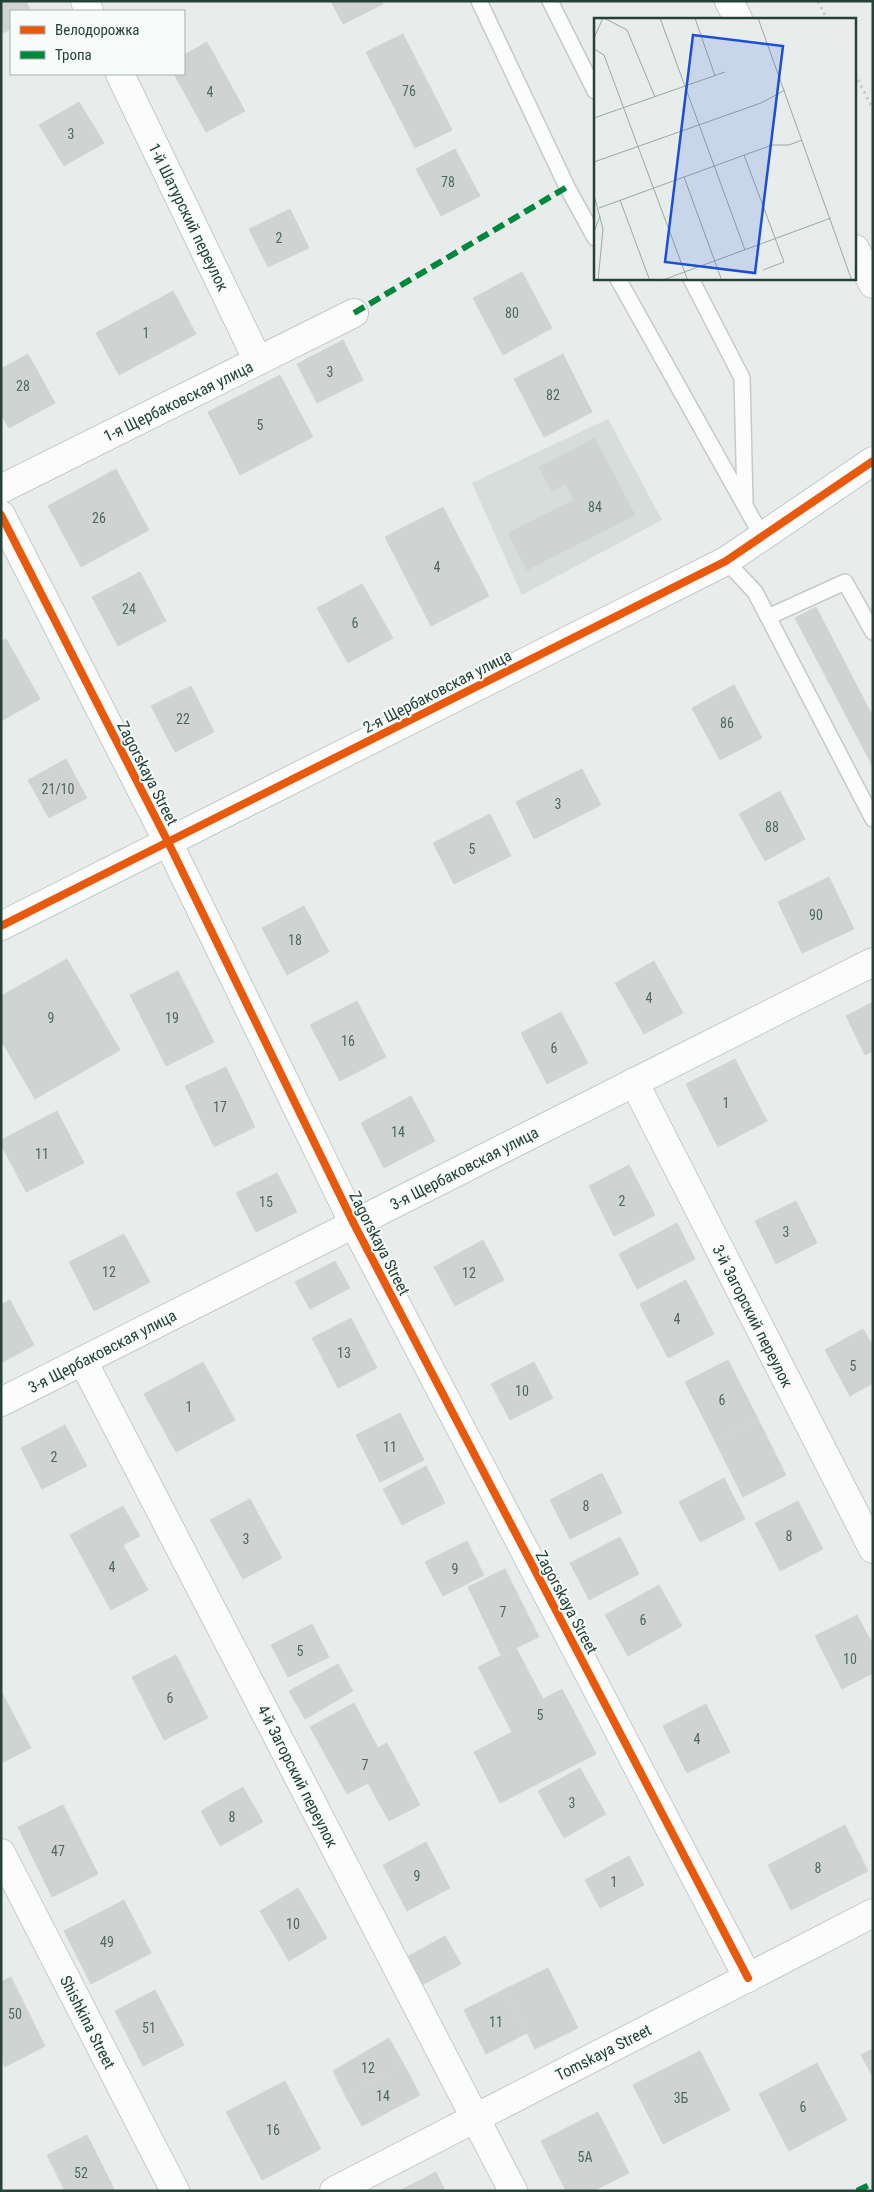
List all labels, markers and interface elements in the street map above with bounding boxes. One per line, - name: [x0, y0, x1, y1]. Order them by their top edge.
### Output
- legend: [10, 10, 185, 75]
- inset map: [594, 18, 856, 280]
- text: Велодорожка: [55, 21, 140, 39]
- text: Тропа: [55, 46, 92, 64]
- house number: 76: [402, 83, 416, 99]
- house number: 4: [207, 84, 214, 100]
- house number: 3: [68, 126, 74, 142]
- street label: 1-й Шатурский переулок: [145, 140, 233, 294]
- house number: 78: [441, 174, 455, 190]
- house number: 2: [276, 230, 283, 246]
- house number: 80: [505, 305, 519, 321]
- house number: 1: [143, 325, 149, 341]
- street label: 1-я Щербаковская улица: [100, 357, 256, 446]
- house number: 3: [327, 364, 333, 380]
- house number: 28: [16, 378, 30, 394]
- house number: 82: [546, 387, 560, 403]
- house number: 5: [257, 417, 264, 433]
- house number: 84: [588, 499, 602, 515]
- house number: 26: [92, 510, 106, 526]
- house number: 4: [434, 559, 441, 575]
- house number: 24: [122, 601, 136, 617]
- house number: 6: [352, 615, 359, 631]
- street label: 2-я Щербаковская улица: [360, 646, 515, 737]
- house number: 22: [176, 711, 190, 727]
- house number: 86: [720, 715, 734, 731]
- street label: Zagorskaya Street: [113, 718, 182, 829]
- house number: 21/10: [42, 781, 75, 797]
- house number: 3: [555, 796, 561, 812]
- house number: 88: [765, 819, 779, 835]
- house number: 5: [469, 841, 476, 857]
- house number: 90: [809, 907, 823, 923]
- house number: 18: [288, 932, 302, 948]
- house number: 4: [646, 990, 653, 1006]
- house number: 9: [48, 1010, 54, 1026]
- house number: 19: [165, 1010, 179, 1026]
- house number: 16: [341, 1033, 355, 1049]
- house number: 6: [551, 1040, 558, 1056]
- house number: 1: [723, 1095, 729, 1111]
- house number: 17: [213, 1099, 227, 1115]
- street label: 3-я Щербаковская улица: [387, 1123, 542, 1214]
- house number: 14: [391, 1124, 405, 1140]
- house number: 11: [35, 1146, 49, 1162]
- street label: Zagorskaya Street: [345, 1188, 414, 1299]
- house number: 2: [619, 1193, 626, 1209]
- house number: 15: [259, 1194, 273, 1210]
- house number: 3: [783, 1224, 789, 1240]
- street label: 3-й Загорский переулок: [708, 1242, 797, 1391]
- house number: 12: [102, 1264, 116, 1280]
- house number: 12: [462, 1265, 476, 1281]
- street label: 3-я Щербаковская улица: [25, 1306, 180, 1397]
- house number: 4: [674, 1311, 681, 1327]
- house number: 13: [337, 1345, 351, 1361]
- house number: 5: [850, 1358, 857, 1374]
- house number: 10: [515, 1383, 529, 1399]
- house number: 6: [719, 1392, 726, 1408]
- house number: 1: [186, 1399, 192, 1415]
- house number: 11: [383, 1439, 397, 1455]
- house number: 2: [51, 1449, 58, 1465]
- house number: 8: [583, 1498, 590, 1514]
- house number: 8: [786, 1528, 793, 1544]
- house number: 3: [243, 1531, 249, 1547]
- street label: Zagorskaya Street: [531, 1547, 602, 1657]
- house number: 4: [109, 1559, 116, 1575]
- house number: 9: [452, 1561, 458, 1577]
- house number: 7: [500, 1604, 507, 1620]
- house number: 6: [640, 1612, 647, 1628]
- house number: 5: [297, 1643, 304, 1659]
- house number: 10: [843, 1651, 857, 1667]
- house number: 6: [167, 1690, 174, 1706]
- street label: 4-й Загорский переулок: [253, 1702, 342, 1851]
- house number: 5: [537, 1707, 544, 1723]
- house number: 4: [694, 1731, 701, 1747]
- house number: 7: [362, 1757, 369, 1773]
- house number: 3: [569, 1795, 575, 1811]
- house number: 8: [229, 1809, 236, 1825]
- house number: 47: [51, 1843, 65, 1859]
- house number: 8: [815, 1860, 822, 1876]
- house number: 9: [414, 1868, 420, 1884]
- house number: 1: [611, 1874, 617, 1890]
- house number: 10: [286, 1916, 300, 1932]
- house number: 49: [100, 1934, 114, 1950]
- street label: Shishkina Street: [56, 1972, 119, 2072]
- house number: 50: [8, 2006, 22, 2022]
- house number: 11: [489, 2014, 503, 2030]
- house number: 51: [142, 2020, 156, 2036]
- street label: Tomskaya Street: [552, 2020, 655, 2085]
- house number: 12: [361, 2060, 375, 2076]
- house number: 14: [376, 2088, 390, 2104]
- house number: 3Б: [674, 2090, 689, 2106]
- house number: 6: [800, 2099, 807, 2115]
- house number: 16: [266, 2122, 280, 2138]
- house number: 5А: [578, 2149, 592, 2165]
- house number: 52: [74, 2165, 88, 2181]

